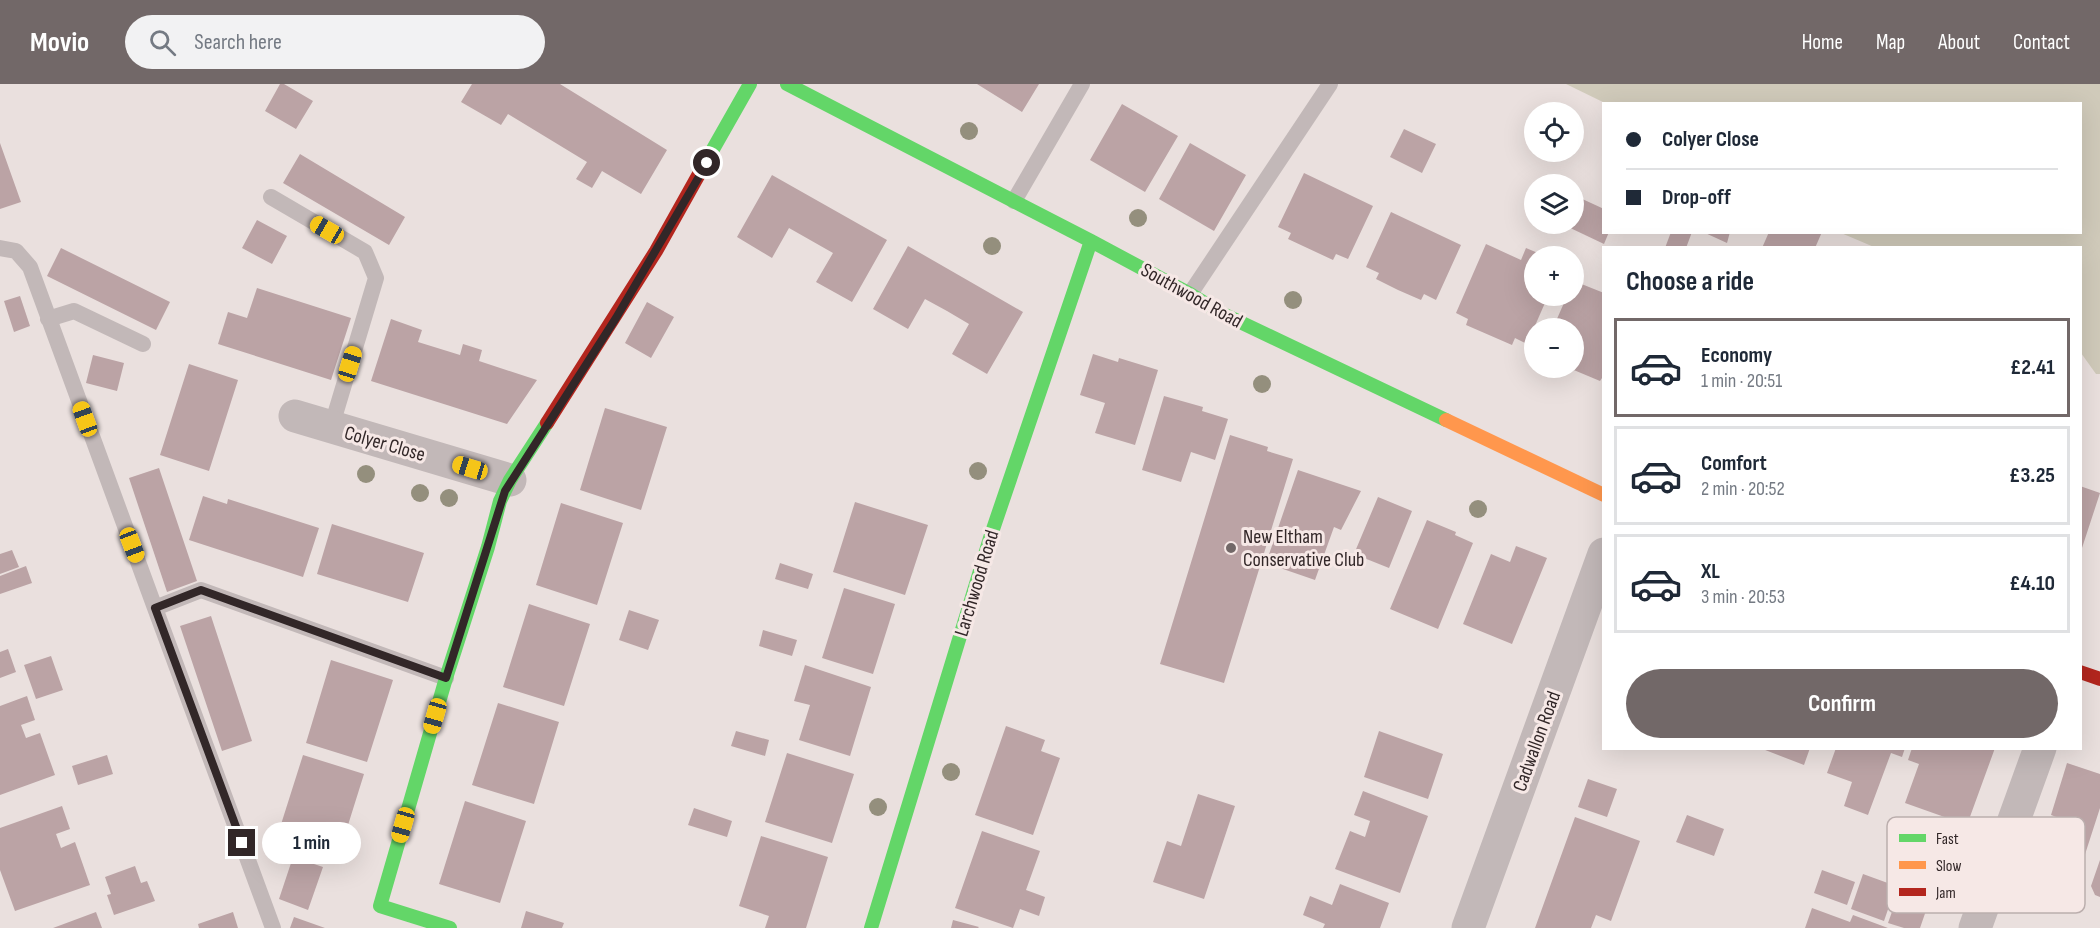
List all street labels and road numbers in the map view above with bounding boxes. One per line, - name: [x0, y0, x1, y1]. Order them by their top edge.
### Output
- street label: Southwood Road: [1137, 258, 1247, 334]
- street label: Colyer Close: [342, 421, 428, 467]
- street label: Larchwood Road: [949, 527, 1004, 639]
- street label: Cadwallon Road: [1508, 688, 1566, 795]

